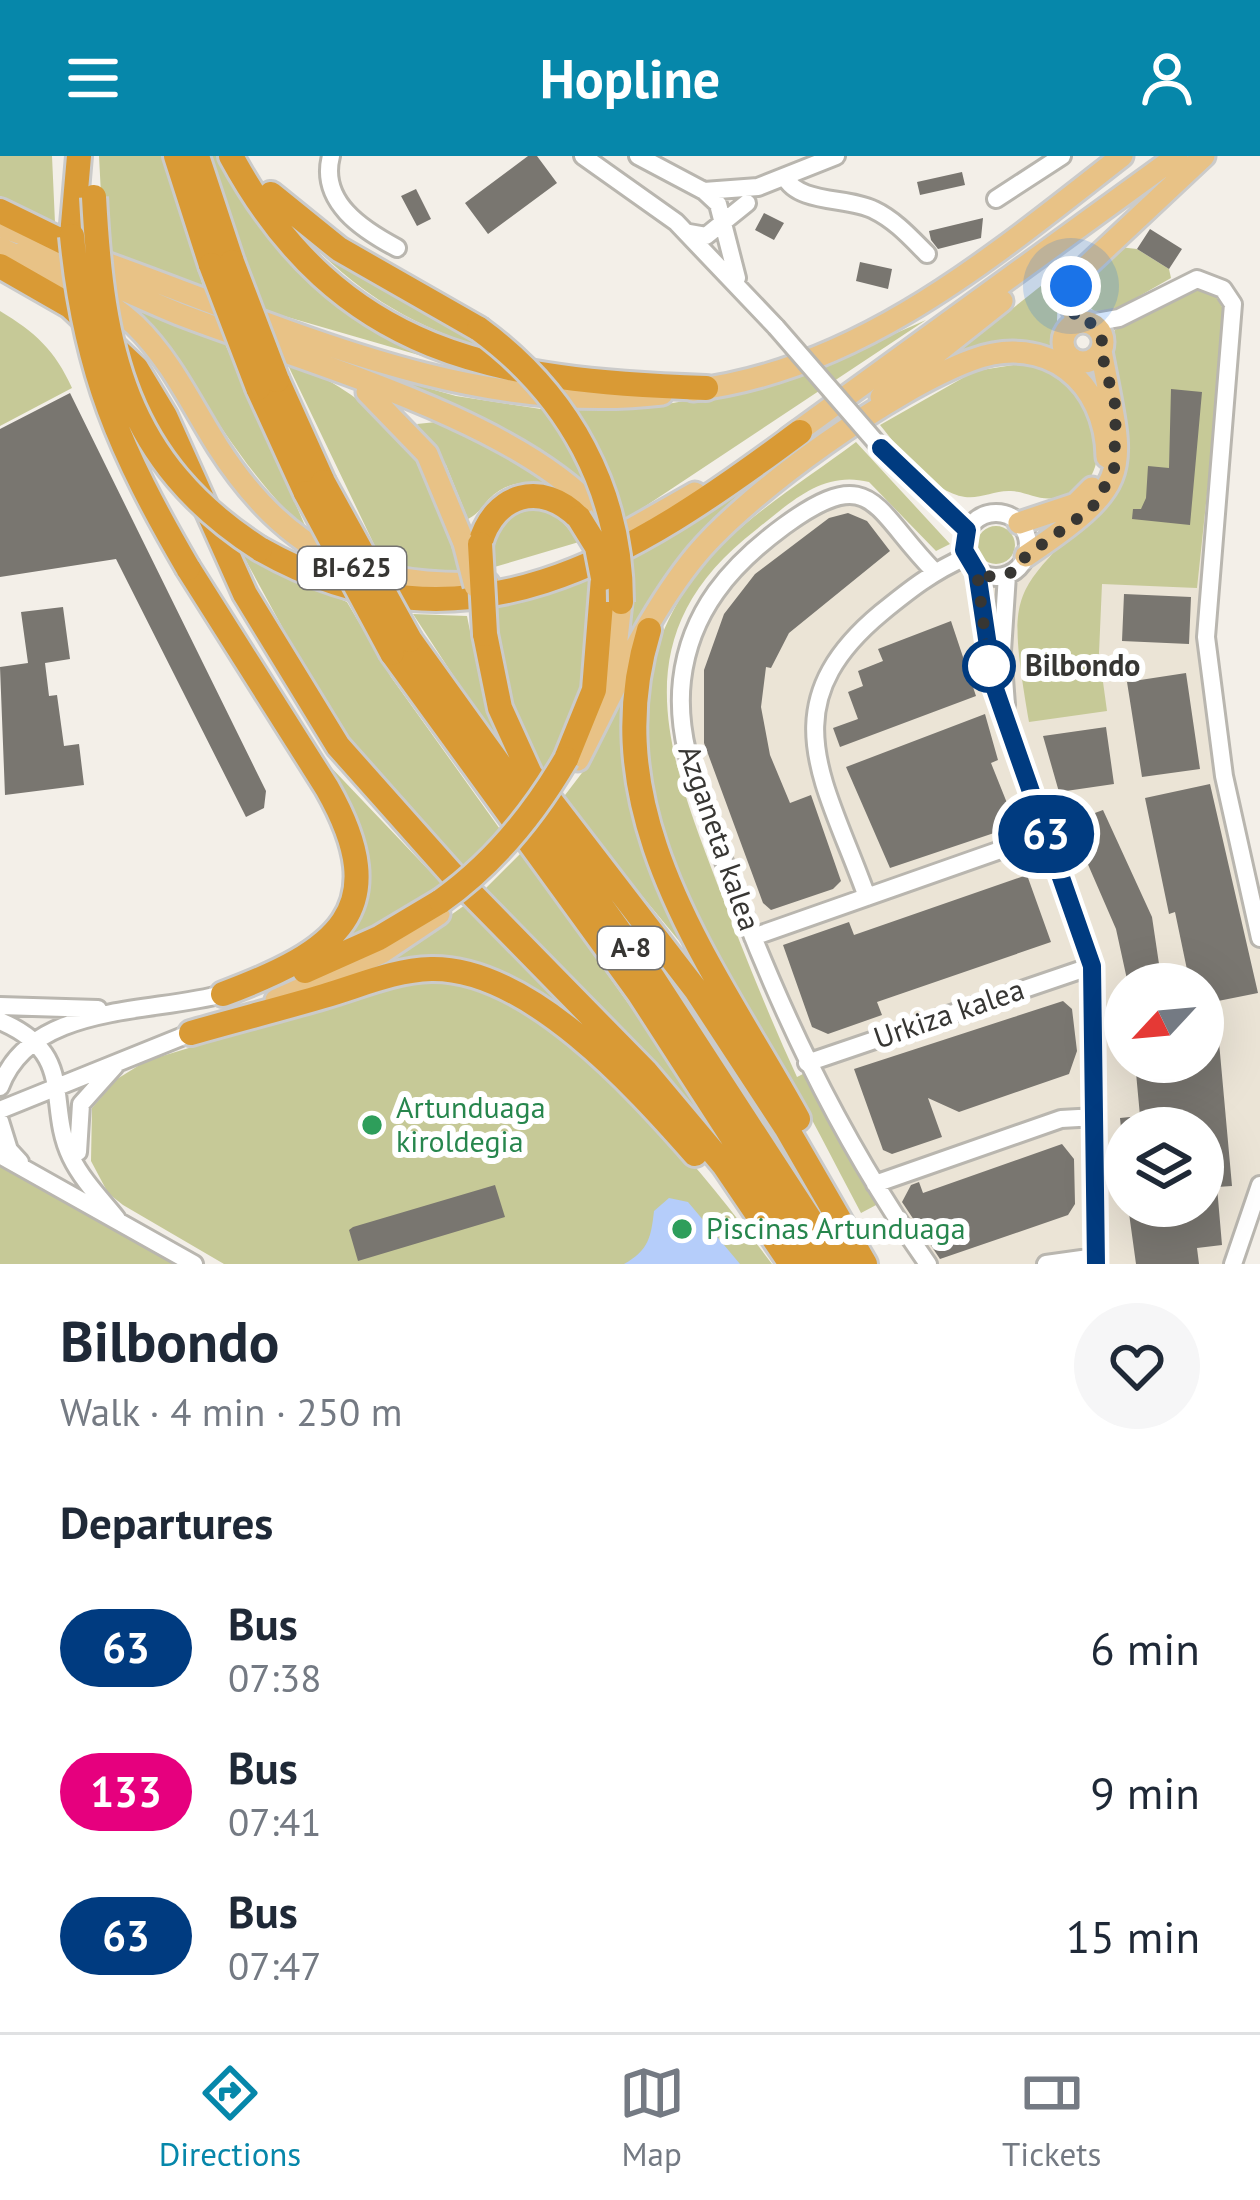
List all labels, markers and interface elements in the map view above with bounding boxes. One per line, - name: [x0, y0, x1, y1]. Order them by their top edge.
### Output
- text: Hopline: [540, 43, 720, 113]
- icon: menu: [60, 45, 126, 111]
- icon: person: [1134, 45, 1200, 111]
- your location: [1041, 256, 1101, 316]
- road number: BI-625: [298, 547, 406, 589]
- marker: Bilbondo: [964, 641, 1014, 691]
- place label: Bilbondo: [1025, 645, 1140, 684]
- street label: Azganeta kalea: [670, 740, 770, 935]
- line badge: 63: [992, 795, 1100, 873]
- text: 63: [1022, 806, 1070, 861]
- road number: A-8: [598, 927, 664, 969]
- north arrow: [1104, 963, 1224, 1083]
- map controls: [1104, 963, 1224, 1227]
- street label: Urkiza kalea: [868, 969, 1029, 1057]
- place label: Artunduaga kiroldegia: [396, 1087, 546, 1160]
- button: layers: [1104, 1107, 1224, 1227]
- marker: Artunduaga kiroldegia: [359, 1112, 385, 1138]
- place label: Piscinas Artunduaga: [706, 1208, 966, 1247]
- marker: Piscinas Artunduaga: [669, 1216, 695, 1242]
- button: heart: [1074, 1303, 1200, 1429]
- text: Bilbondo: [60, 1304, 279, 1378]
- text: Walk · 4 min · 250 m: [60, 1386, 402, 1437]
- text: Departures: [60, 1493, 273, 1551]
- text: Bus: [228, 1594, 298, 1652]
- text: 6 min: [1090, 1619, 1200, 1677]
- text: 63: [102, 1620, 150, 1675]
- text: 07:38: [228, 1652, 322, 1703]
- text: Bus: [228, 1738, 298, 1796]
- text: 9 min: [1090, 1763, 1200, 1821]
- text: 133: [90, 1764, 162, 1819]
- text: 07:41: [228, 1796, 322, 1847]
- text: Bus: [228, 1882, 298, 1940]
- text: 15 min: [1066, 1907, 1200, 1965]
- text: 63: [102, 1908, 150, 1963]
- text: 07:47: [228, 1940, 322, 1991]
- tab: Directions: [159, 2060, 301, 2175]
- tab: Map: [619, 2060, 685, 2175]
- tab: Tickets: [1002, 2060, 1101, 2175]

